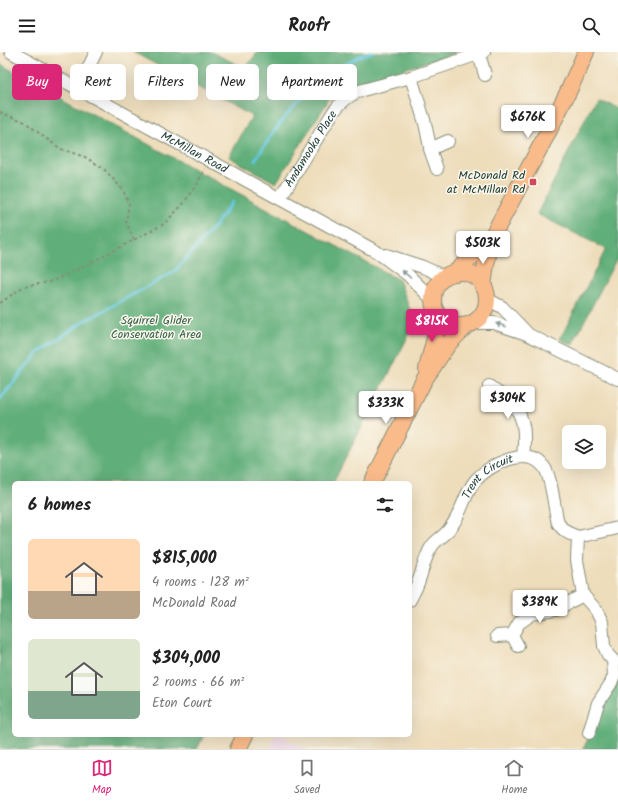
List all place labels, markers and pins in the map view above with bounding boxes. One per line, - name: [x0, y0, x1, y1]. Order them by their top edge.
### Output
- pin: $676K: [500, 105, 556, 139]
- place label: McDonald Rd at McMillan Rd: [447, 166, 526, 199]
- marker: McDonald Rd at McMillan Rd: [528, 177, 538, 187]
- pin: $503K: [455, 231, 511, 265]
- pin: $815K: [404, 309, 460, 343]
- pin: $304K: [480, 386, 536, 420]
- pin: $333K: [358, 391, 414, 425]
- pin: $389K: [512, 590, 568, 624]

